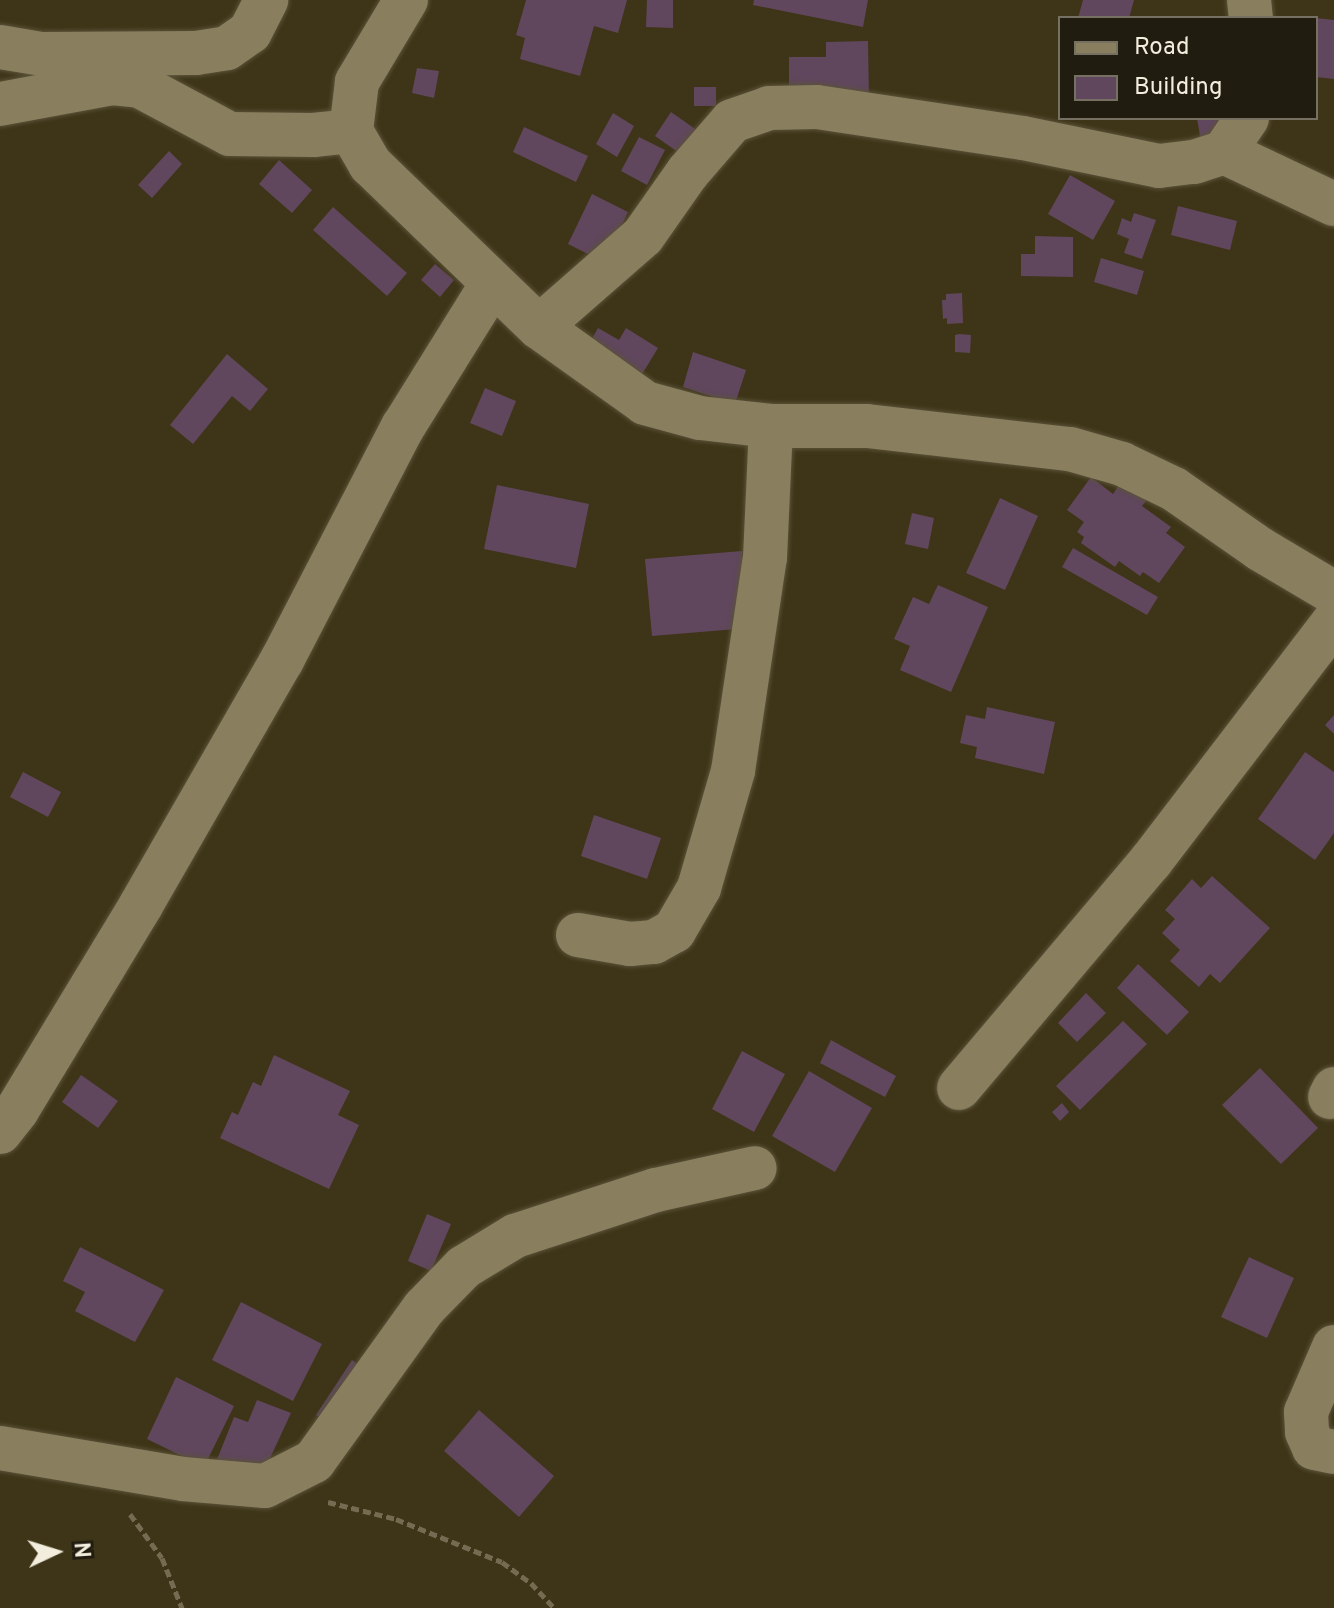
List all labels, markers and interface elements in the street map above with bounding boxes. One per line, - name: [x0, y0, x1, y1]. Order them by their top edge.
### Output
- legend: [1058, 16, 1318, 120]
- text: Road: [1134, 33, 1190, 63]
- text: Building: [1134, 73, 1223, 103]
- north arrow: [16, 1512, 96, 1592]
- text: N: [66, 1541, 94, 1559]

